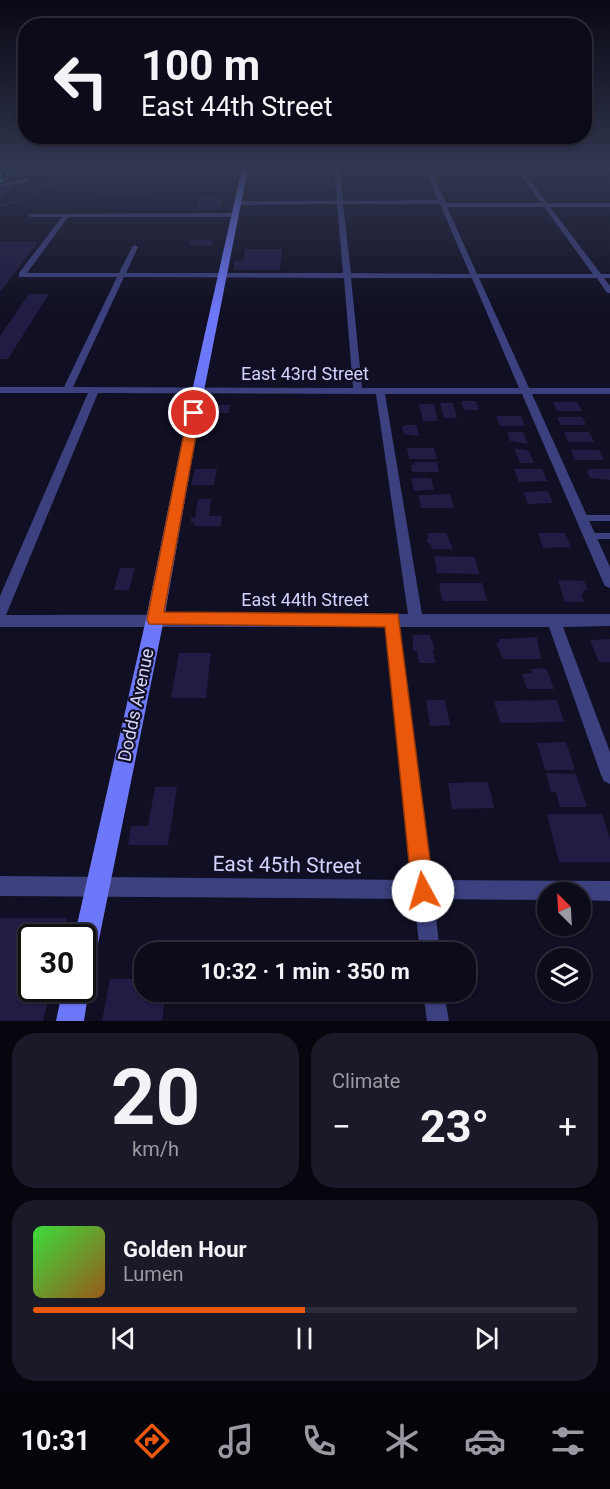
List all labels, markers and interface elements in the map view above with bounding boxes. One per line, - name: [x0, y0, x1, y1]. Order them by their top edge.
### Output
- text: 100 m: [141, 41, 260, 90]
- icon: left: [42, 42, 120, 120]
- text: East 44th Street: [141, 91, 332, 123]
- street label: East 43rd Street: [241, 363, 369, 384]
- pin: [168, 387, 219, 438]
- icon: arrive: [177, 396, 210, 429]
- street label: East 44th Street: [241, 589, 369, 610]
- street label: Dodds Avenue: [113, 646, 158, 763]
- street label: East 45th Street: [212, 852, 362, 878]
- position arrow: [391, 859, 455, 923]
- north arrow: [537, 882, 591, 936]
- map controls: [537, 882, 591, 1002]
- speed limit sign: 30: [18, 924, 96, 1002]
- button: layers: [537, 948, 591, 1002]
- text: 10:32 · 1 min · 350 m: [200, 959, 410, 984]
- text: 20: [111, 1052, 200, 1143]
- text: Climate: [332, 1069, 400, 1093]
- text: 23°: [420, 1100, 489, 1153]
- text: −: [332, 1107, 351, 1146]
- text: +: [558, 1107, 577, 1146]
- text: km/h: [132, 1137, 179, 1161]
- text: Golden Hour: [123, 1237, 247, 1262]
- text: Lumen: [123, 1262, 184, 1286]
- icon: previous: [107, 1322, 140, 1355]
- icon: pause: [288, 1322, 321, 1355]
- icon: next: [470, 1322, 503, 1355]
- icon: directions: [131, 1420, 173, 1462]
- icon: music: [215, 1420, 257, 1462]
- icon: phone: [298, 1420, 340, 1462]
- icon: climate: [381, 1420, 423, 1462]
- icon: car: [464, 1420, 506, 1462]
- icon: filters: [547, 1420, 589, 1462]
- text: 10:31: [21, 1425, 90, 1457]

